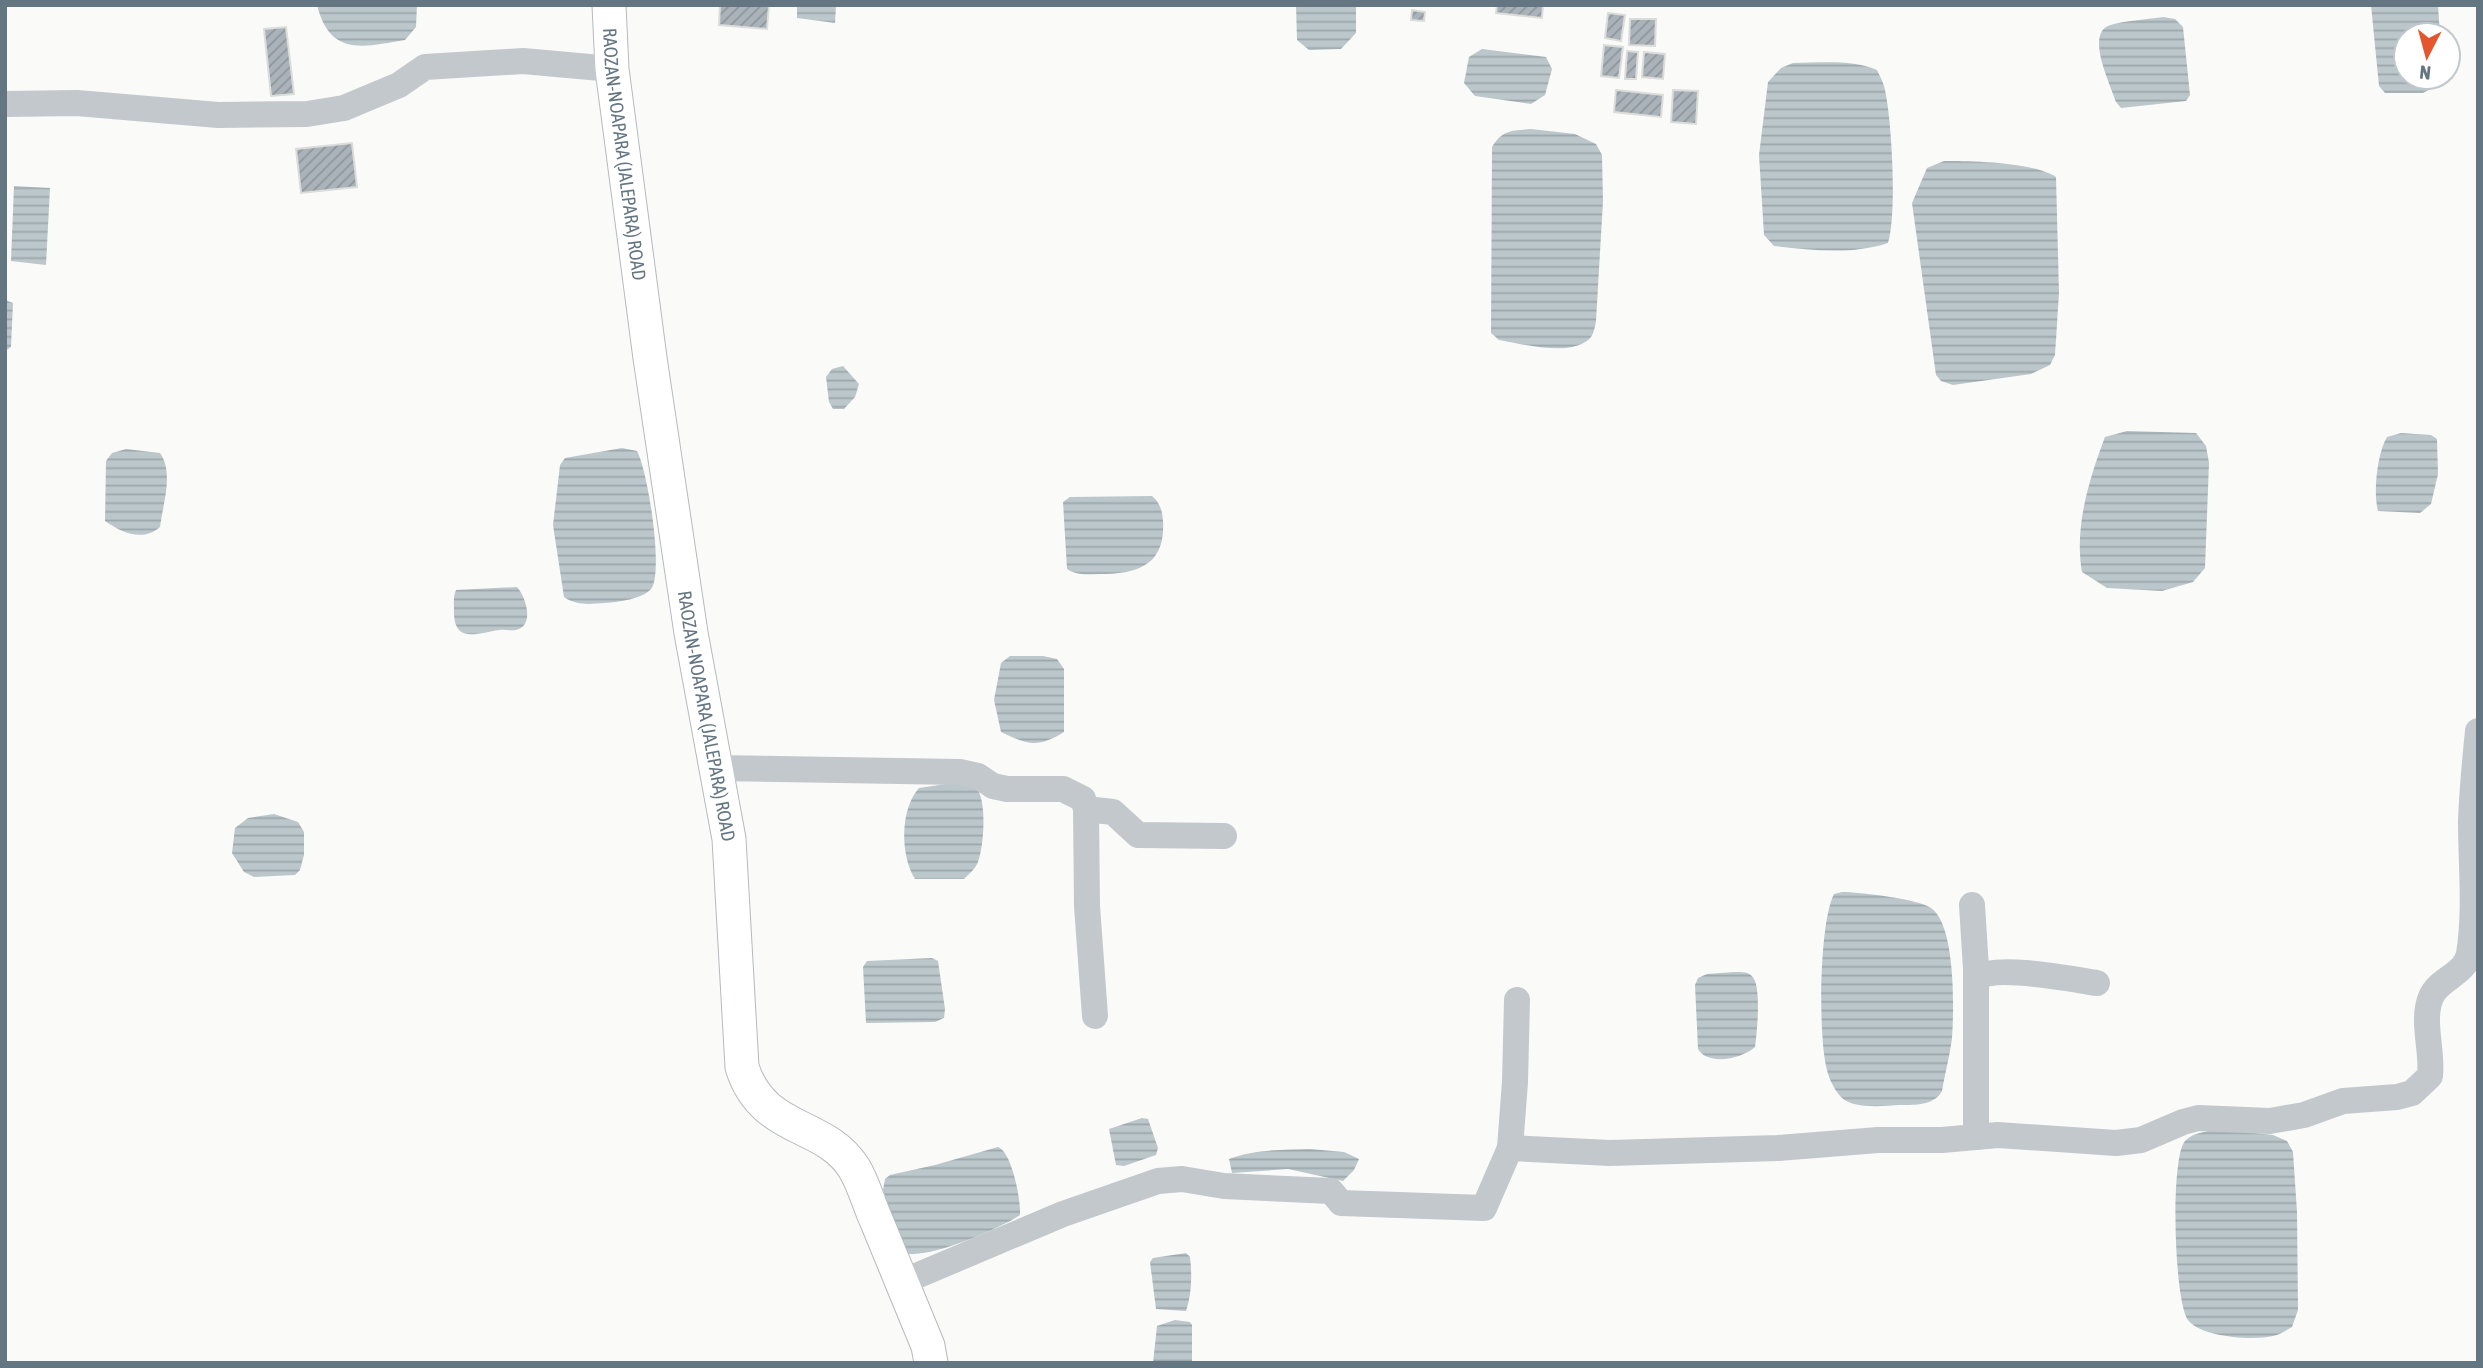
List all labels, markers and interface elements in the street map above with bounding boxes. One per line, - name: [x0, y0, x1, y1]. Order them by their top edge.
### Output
- north arrow: [2392, 21, 2462, 91]
- street label: RAOZAN-NOAPARA (JALEPARA) ROAD: [599, 27, 651, 282]
- text: N: [2418, 61, 2432, 84]
- street label: RAOZAN-NOAPARA (JALEPARA) ROAD: [674, 589, 740, 843]

